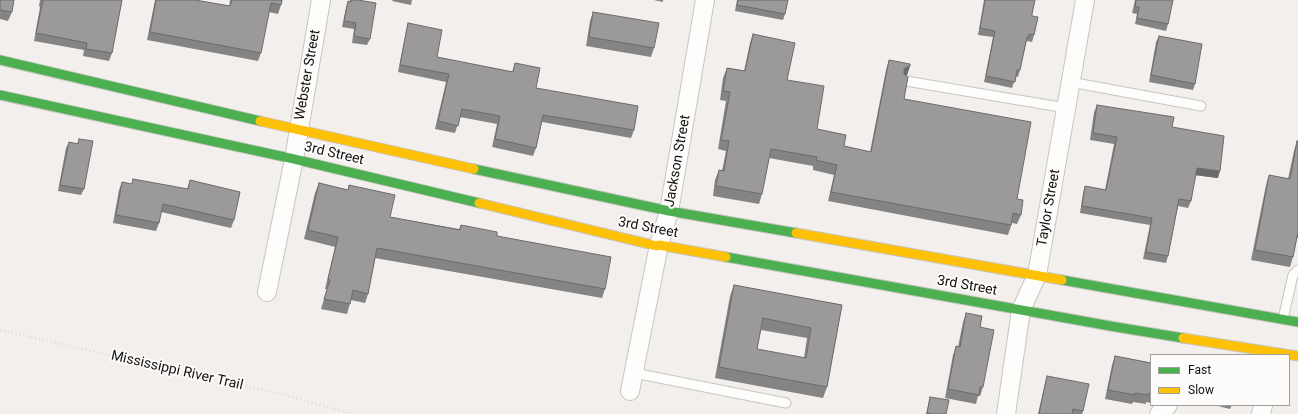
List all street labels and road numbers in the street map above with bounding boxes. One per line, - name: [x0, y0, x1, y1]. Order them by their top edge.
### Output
- street label: Webster Street: [292, 28, 324, 122]
- street label: Jackson Street: [662, 114, 694, 208]
- street label: 3rd Street: [302, 139, 366, 169]
- street label: Taylor Street: [1034, 168, 1064, 248]
- street label: 3rd Street: [617, 214, 679, 242]
- street label: 3rd Street: [936, 272, 998, 300]
- street label: Mississippi River Trail: [109, 348, 245, 394]

